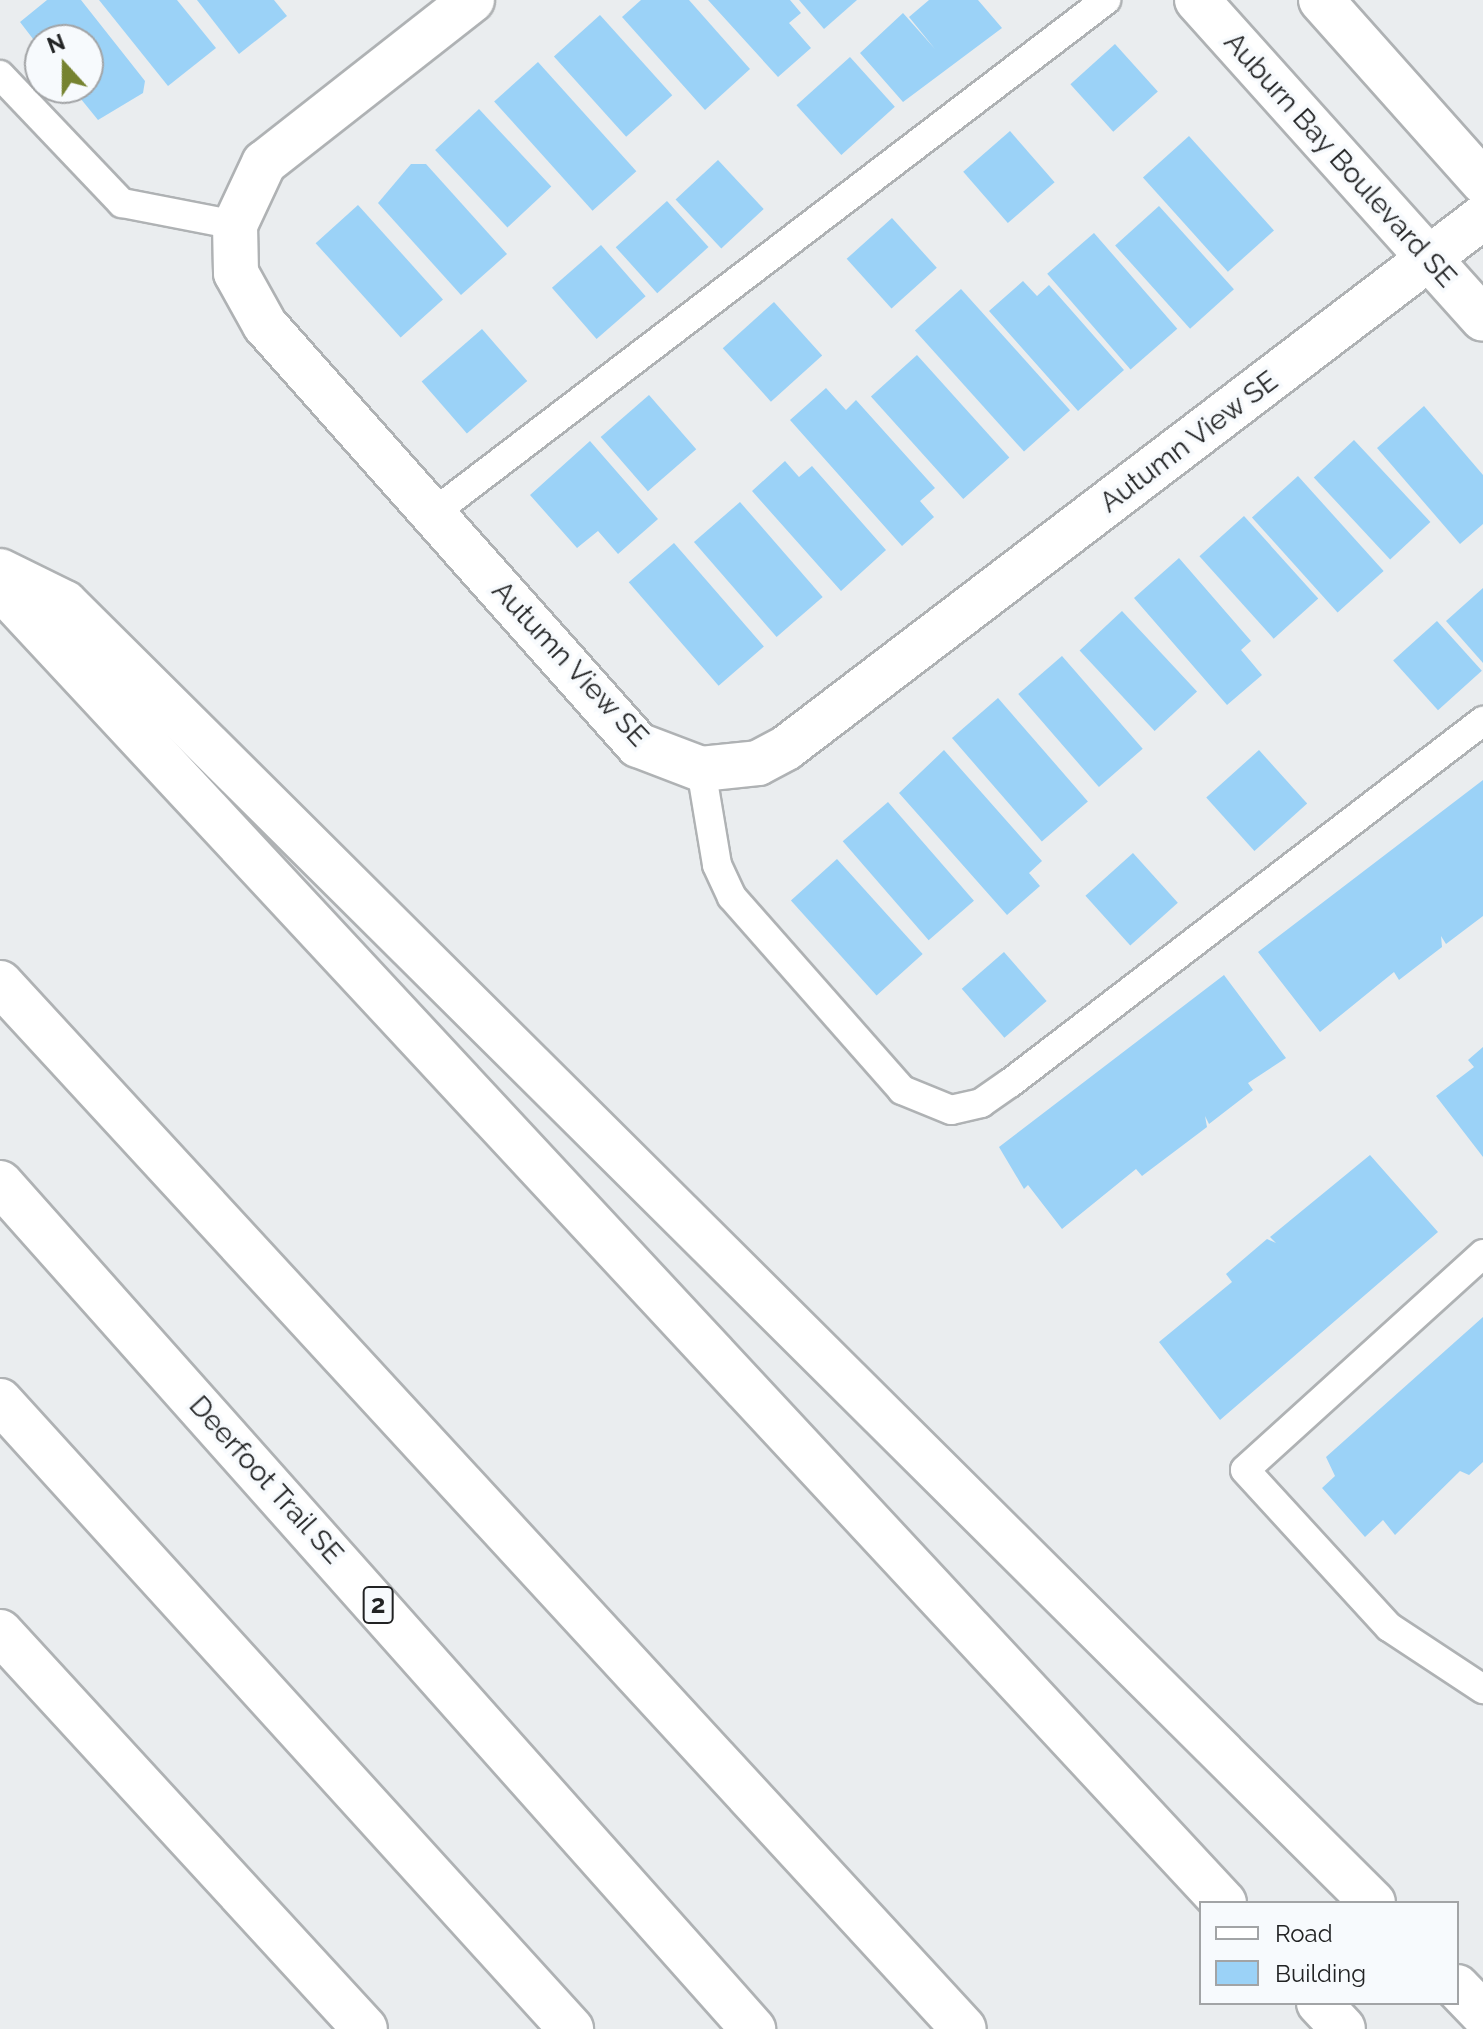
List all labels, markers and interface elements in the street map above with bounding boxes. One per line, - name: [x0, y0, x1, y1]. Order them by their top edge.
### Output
- north arrow: [24, 24, 104, 104]
- street label: Auburn Bay Boulevard SE: [1217, 26, 1463, 294]
- text: N: [44, 28, 69, 59]
- street label: Autumn View SE: [1093, 364, 1285, 520]
- street label: Autumn View SE: [484, 574, 656, 754]
- street label: Deerfoot Trail SE: [181, 1389, 351, 1571]
- road number: 2: [362, 1583, 394, 1627]
- legend: [1199, 1901, 1459, 2005]
- text: Road: [1275, 1919, 1333, 1948]
- text: Building: [1275, 1959, 1366, 1988]

